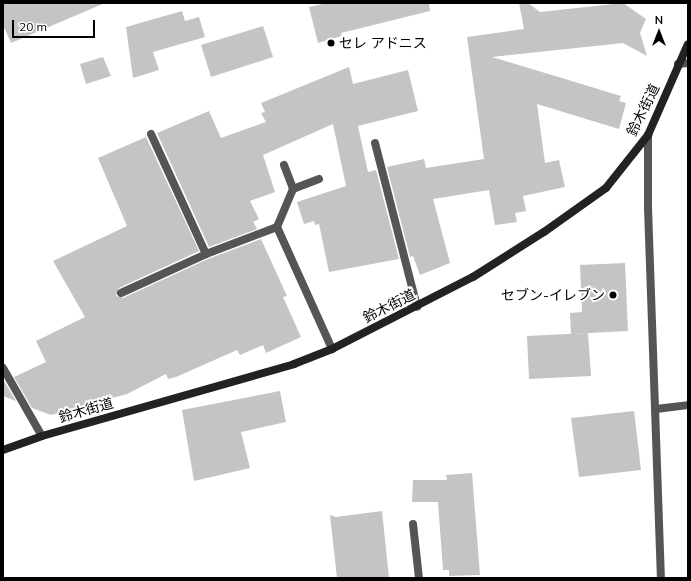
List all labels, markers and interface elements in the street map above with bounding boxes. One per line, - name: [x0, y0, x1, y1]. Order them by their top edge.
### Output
- scale bar: [14, 12, 97, 38]
- north arrow: [639, 12, 679, 52]
- text: N: [655, 13, 663, 27]
- text: 20 m: [19, 19, 47, 34]
- place label: セレ アドニス: [339, 35, 427, 51]
- marker: セレ アドニス: [326, 38, 336, 48]
- street label: 鈴木街道: [623, 81, 663, 139]
- street label: 鈴木街道: [360, 286, 418, 326]
- place label: セブン-イレブン: [501, 287, 605, 303]
- marker: セブン-イレブン: [608, 290, 618, 300]
- street label: 鈴木街道: [57, 394, 115, 426]

